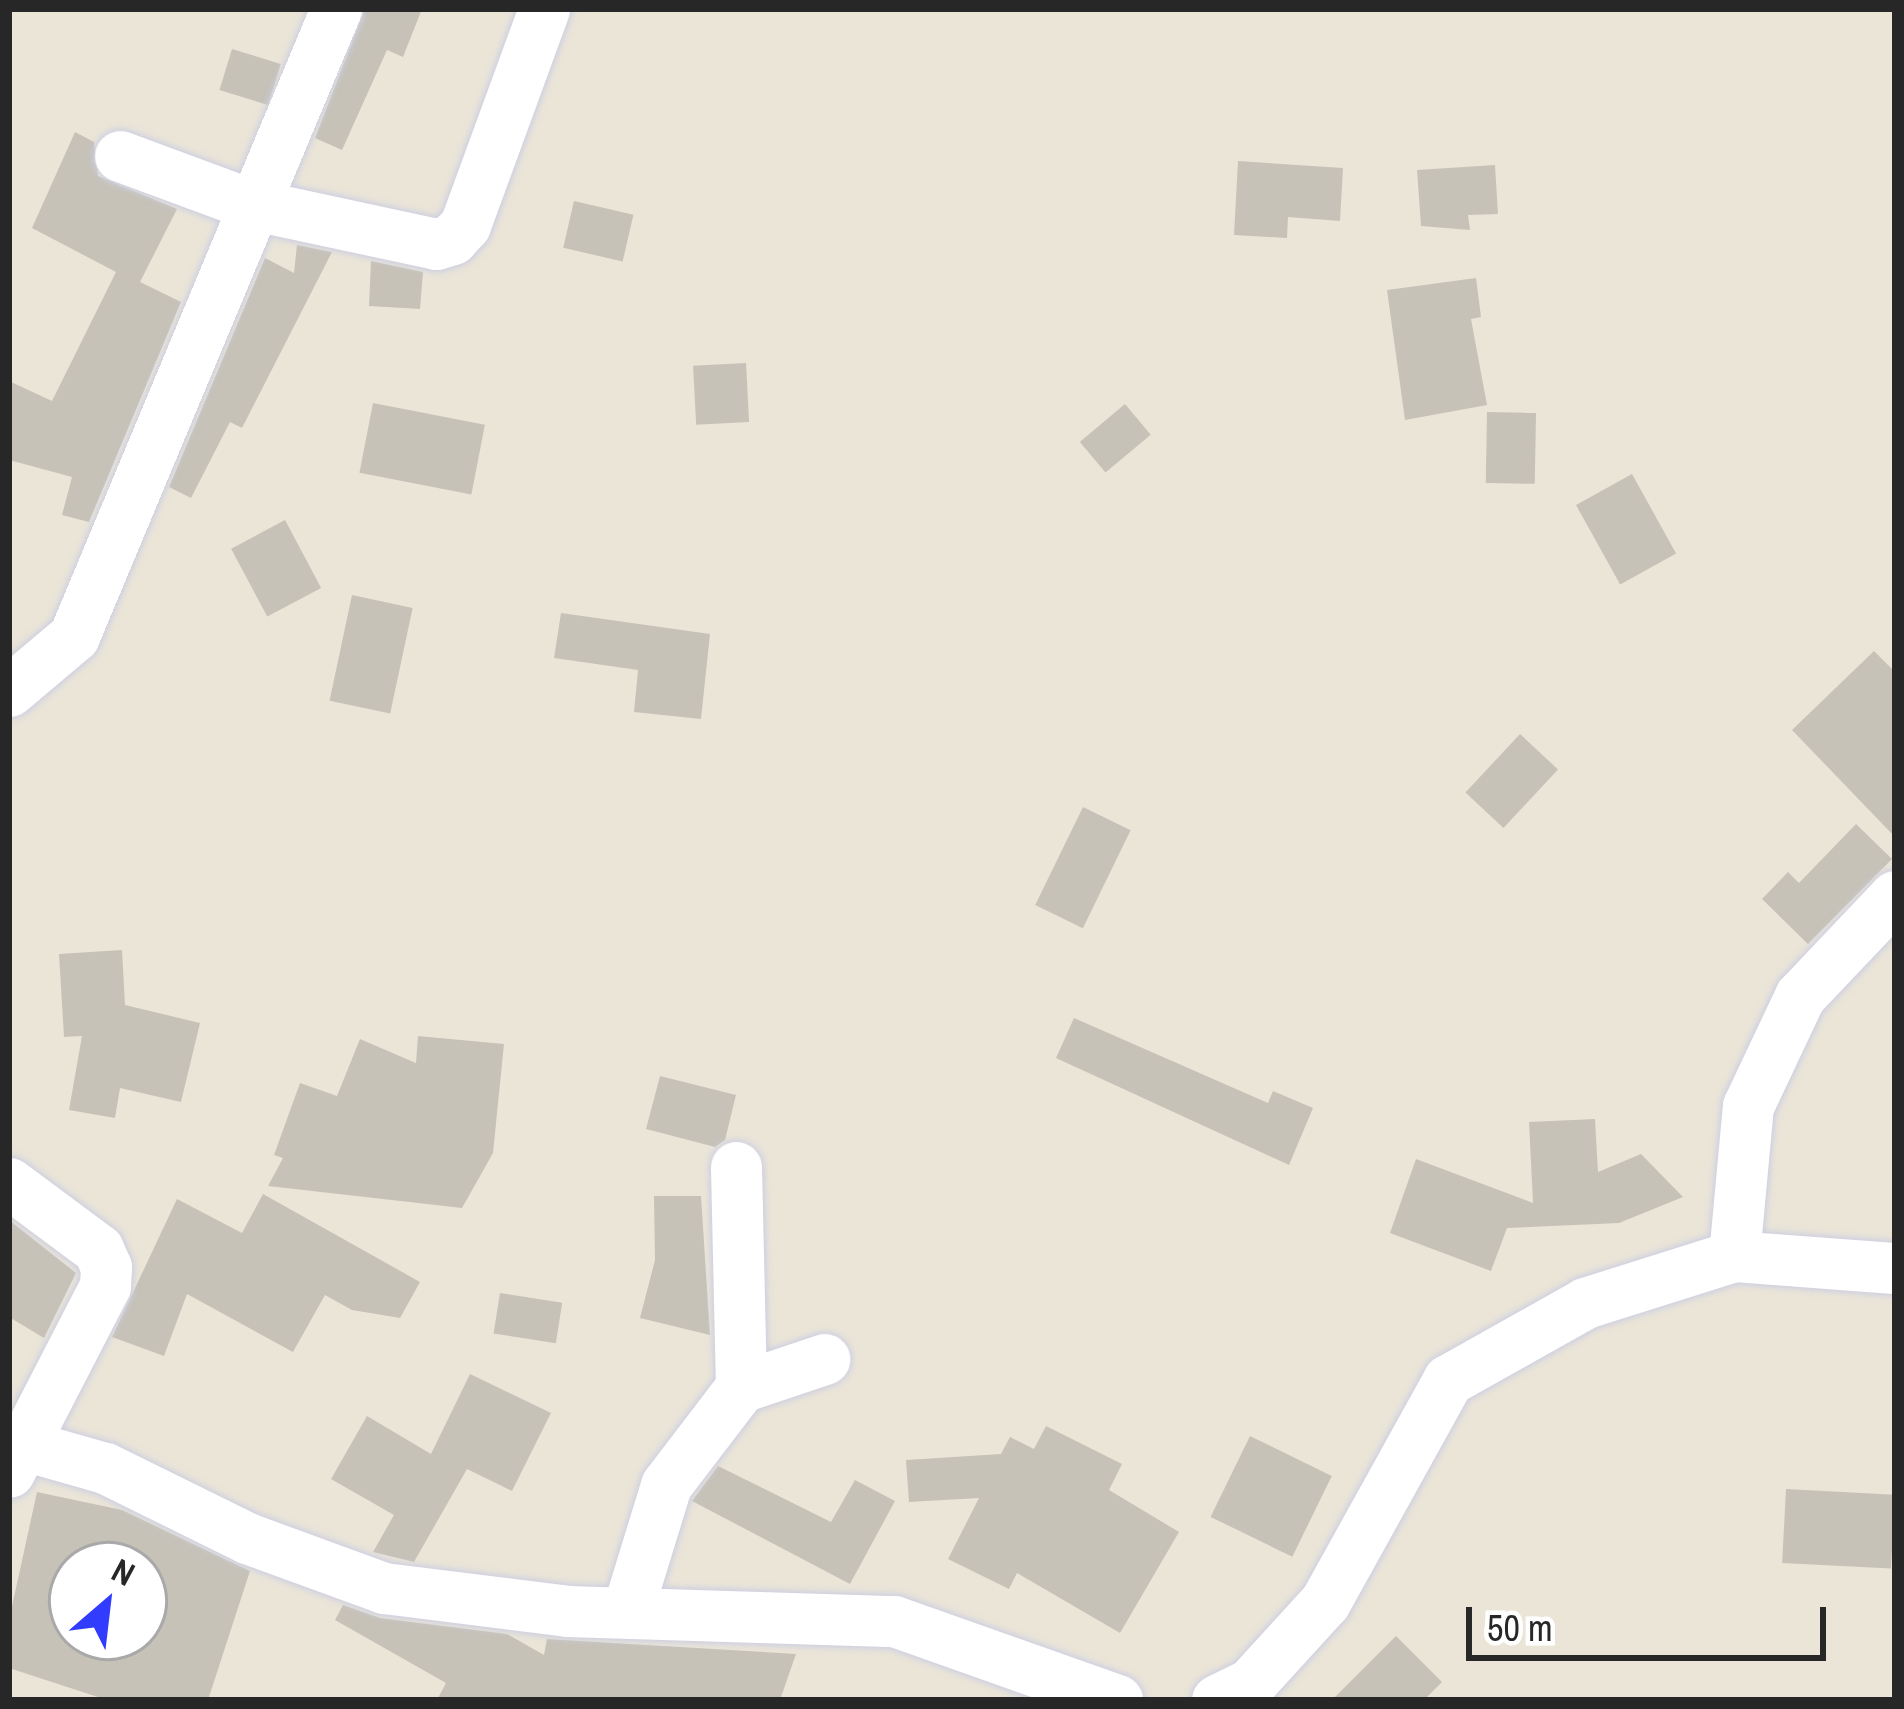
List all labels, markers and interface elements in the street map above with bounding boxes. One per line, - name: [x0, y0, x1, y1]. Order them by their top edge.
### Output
- north arrow: [48, 1541, 168, 1661]
- text: N: [105, 1548, 142, 1596]
- scale bar: [1472, 1583, 1832, 1657]
- text: 50 m: [1487, 1604, 1553, 1652]

